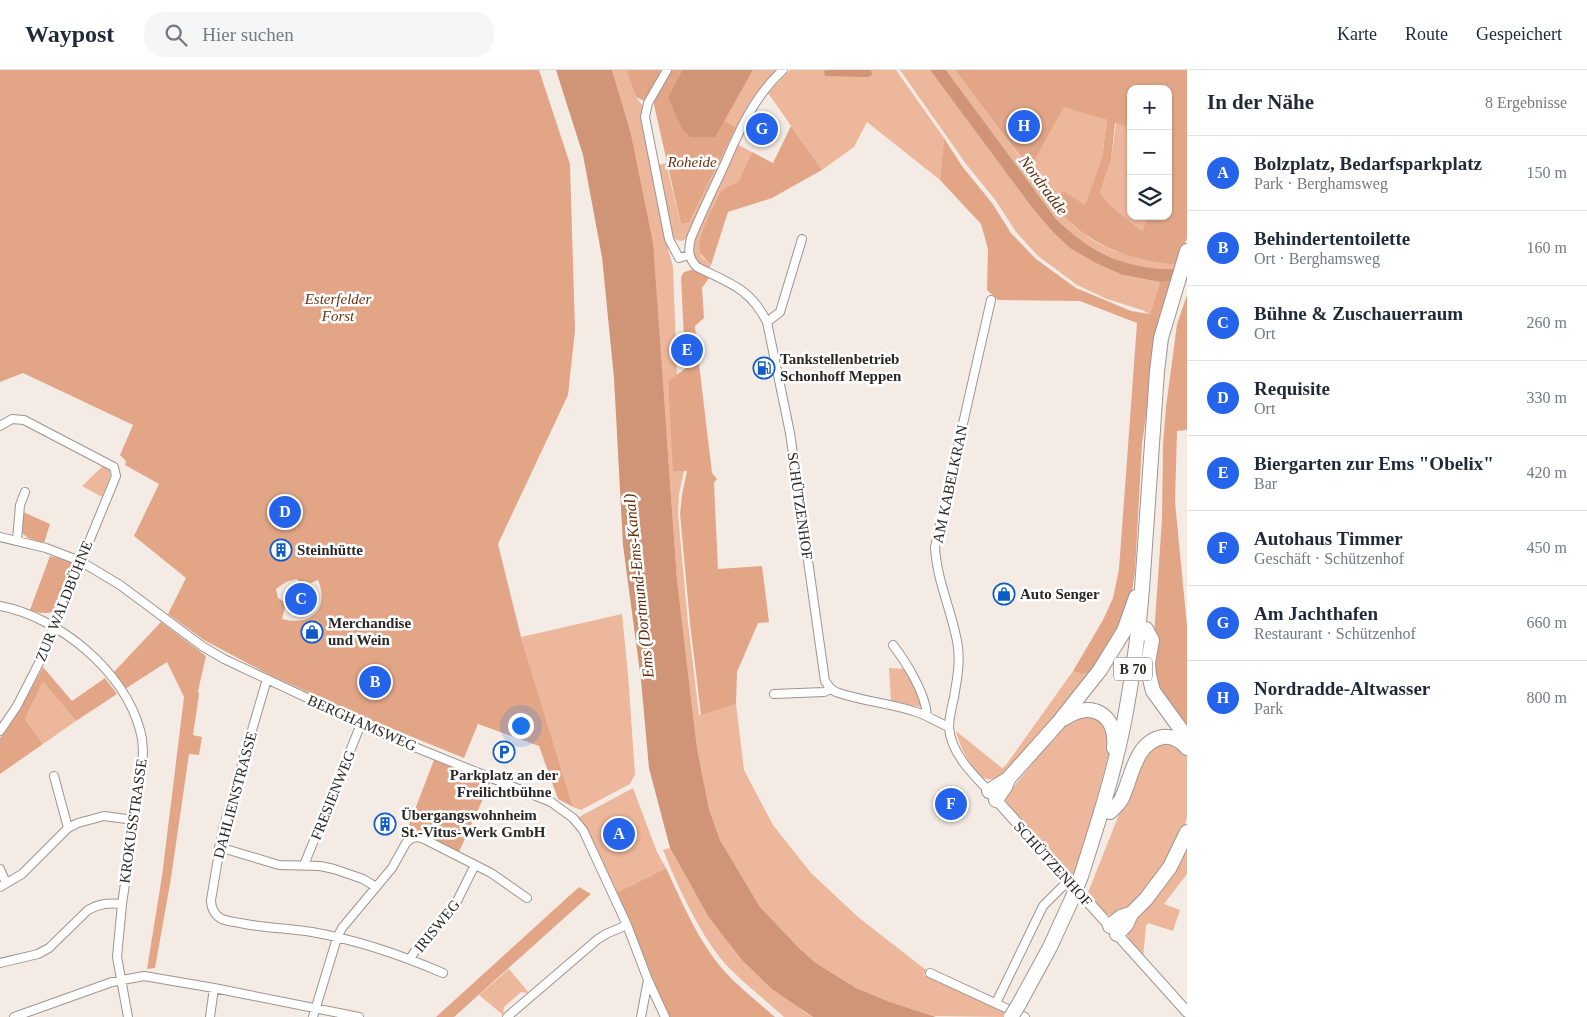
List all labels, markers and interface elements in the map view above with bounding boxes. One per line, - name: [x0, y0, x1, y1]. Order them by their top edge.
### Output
- search box: [144, 12, 494, 57]
- text: Waypost: [25, 21, 114, 47]
- icon: search: [162, 21, 190, 49]
- text: Hier suchen: [202, 24, 294, 45]
- text: Karte: [1337, 24, 1377, 44]
- text: Route: [1405, 24, 1448, 44]
- text: Gespeichert: [1476, 24, 1562, 44]
- map controls: [1127, 85, 1172, 220]
- button: +: [1127, 85, 1172, 130]
- text: In der Nähe: [1207, 90, 1314, 114]
- text: 8 Ergebnisse: [1485, 94, 1567, 111]
- pin: H: [1008, 107, 1040, 145]
- pin: G: [746, 110, 778, 148]
- button: −: [1127, 130, 1172, 175]
- water label: Nordradde: [1015, 152, 1071, 218]
- text: Bolzplatz, Bedarfsparkplatz: [1254, 153, 1482, 174]
- park label: Roheide: [666, 154, 717, 170]
- text: A: [1217, 164, 1229, 181]
- text: 150 m: [1527, 164, 1567, 181]
- button: layers: [1127, 175, 1172, 220]
- text: Park · Berghamsweg: [1254, 175, 1388, 192]
- text: Behindertentoilette: [1254, 228, 1410, 249]
- text: B: [1218, 239, 1228, 256]
- text: 160 m: [1527, 239, 1567, 256]
- text: Ort · Berghamsweg: [1254, 250, 1380, 267]
- park label: Esterfelder Forst: [304, 291, 371, 324]
- text: Bühne & Zuschauerraum: [1254, 303, 1463, 324]
- text: C: [1217, 314, 1229, 331]
- text: 260 m: [1527, 314, 1567, 331]
- text: Ort: [1254, 325, 1275, 342]
- pin: E: [671, 331, 703, 369]
- place label: Tankstellenbetrieb Schonhoff Meppen: [780, 351, 902, 384]
- fuel station icon: Tankstellenbetrieb Schonhoff Meppen: [752, 356, 776, 380]
- text: Requisite: [1254, 378, 1330, 399]
- text: D: [1217, 389, 1229, 406]
- text: 330 m: [1527, 389, 1567, 406]
- text: Ort: [1254, 400, 1275, 417]
- street label: AM KABELKRAN: [930, 423, 970, 545]
- street label: SCHÜTZENHOF: [785, 451, 815, 561]
- text: Biergarten zur Ems "Obelix": [1254, 453, 1494, 474]
- text: E: [1218, 464, 1228, 481]
- text: 420 m: [1527, 464, 1567, 481]
- text: Bar: [1254, 475, 1277, 492]
- pin: D: [269, 493, 301, 531]
- water label: Ems (Dortmund-Ems-Kanal): [620, 493, 658, 680]
- text: Autohaus Timmer: [1254, 528, 1403, 549]
- street label: ZUR WALDBÜHNE: [33, 538, 95, 664]
- building icon: Steinhütte: [269, 538, 293, 562]
- text: F: [1218, 539, 1228, 556]
- text: 450 m: [1527, 539, 1567, 556]
- place label: Steinhütte: [297, 542, 363, 558]
- text: Geschäft · Schützenhof: [1254, 550, 1404, 567]
- pin: C: [285, 580, 317, 618]
- shop icon: Auto Senger: [992, 582, 1016, 606]
- place label: Auto Senger: [1020, 586, 1100, 602]
- text: Am Jachthafen: [1254, 603, 1378, 624]
- text: G: [1217, 614, 1229, 631]
- text: 660 m: [1527, 614, 1567, 631]
- place label: Merchandise und Wein: [328, 615, 411, 648]
- shop icon: Merchandise und Wein: [300, 620, 324, 644]
- text: Restaurant · Schützenhof: [1254, 625, 1416, 642]
- road number: B 70: [1114, 658, 1152, 680]
- pin: B: [359, 663, 391, 701]
- text: Nordradde-Altwasser: [1254, 678, 1430, 699]
- text: H: [1217, 689, 1229, 706]
- text: 800 m: [1527, 689, 1567, 706]
- street label: BERGHAMSWEG: [305, 692, 419, 754]
- text: Park: [1254, 700, 1283, 717]
- your location: [508, 713, 534, 739]
- street label: DAHLIENSTRASSE: [210, 730, 260, 860]
- parking icon: Parkplatz an der Freilichtbühne: [492, 740, 516, 764]
- street label: FRESIENWEG: [308, 748, 358, 842]
- street label: KROKUSSTRASSE: [116, 758, 150, 884]
- place label: Parkplatz an der Freilichtbühne: [450, 767, 559, 800]
- pin: F: [935, 785, 967, 823]
- place label: Übergangswohnheim St.-Vitus-Werk GmbH: [401, 807, 546, 840]
- building icon: Übergangswohnheim St.-Vitus-Werk GmbH: [373, 812, 397, 836]
- pin: A: [603, 815, 635, 853]
- street label: SCHÜTZENHOF: [1011, 818, 1095, 910]
- street label: IRISWEG: [411, 897, 463, 955]

